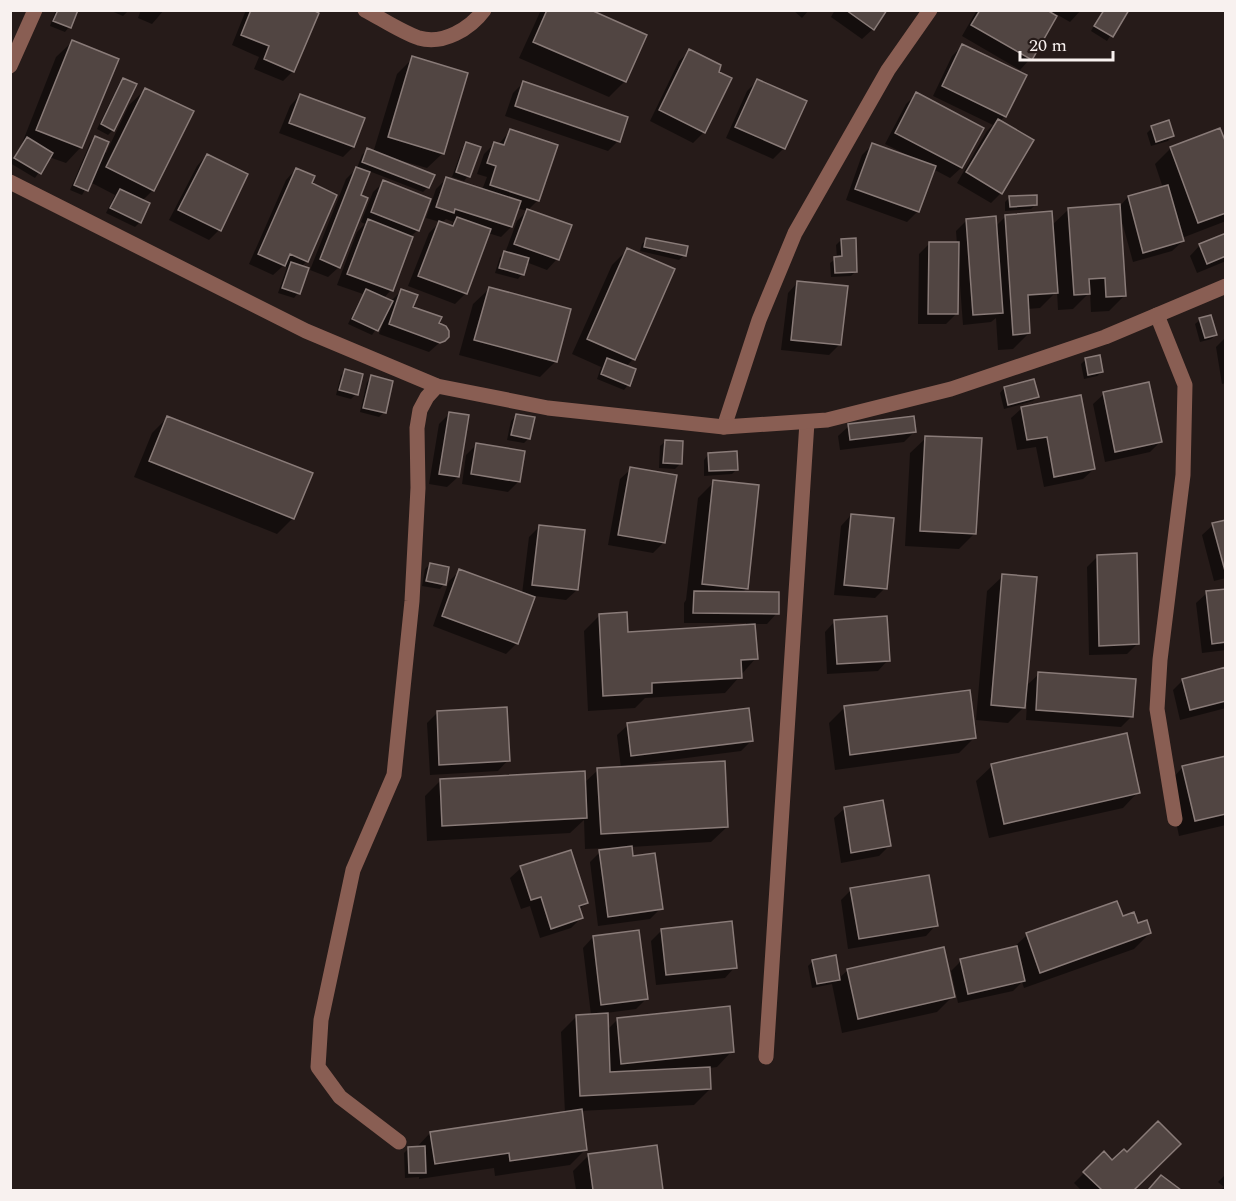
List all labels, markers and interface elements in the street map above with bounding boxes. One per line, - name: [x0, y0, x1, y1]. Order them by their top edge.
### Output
- scale bar: [1020, 24, 1113, 62]
- text: 20 m: [1029, 32, 1067, 59]

